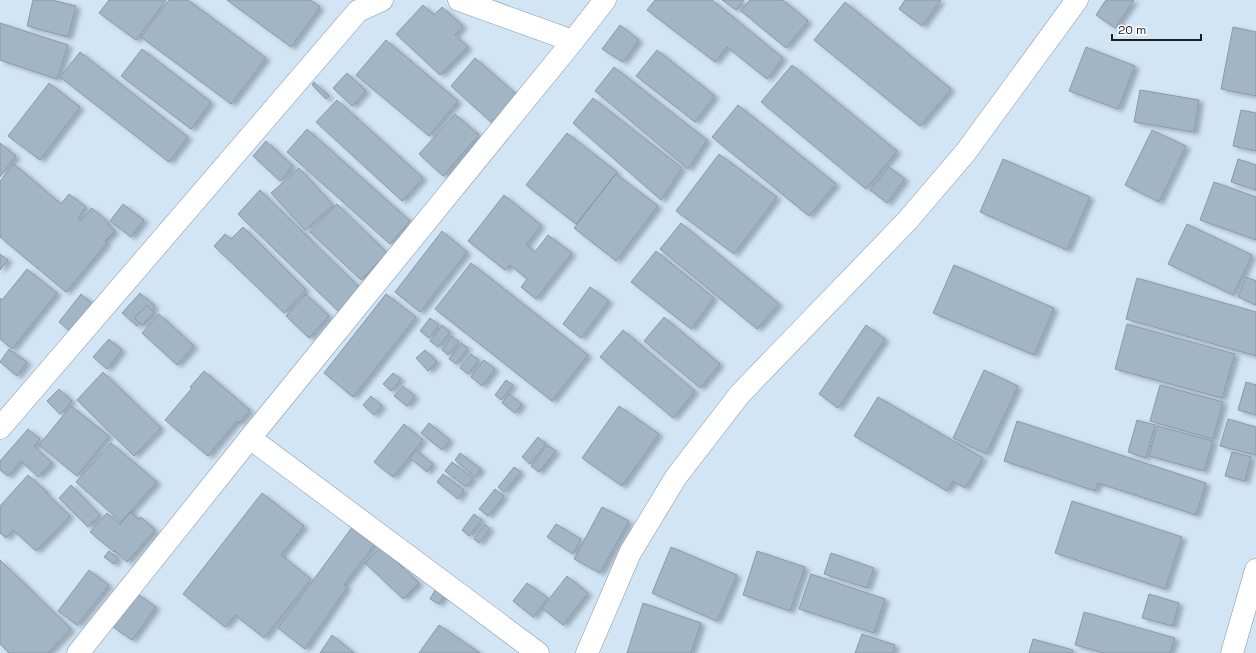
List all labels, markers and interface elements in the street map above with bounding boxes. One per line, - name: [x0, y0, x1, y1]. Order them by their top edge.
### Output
- scale bar: [1112, 16, 1201, 42]
- text: 20 m: [1118, 22, 1146, 38]

